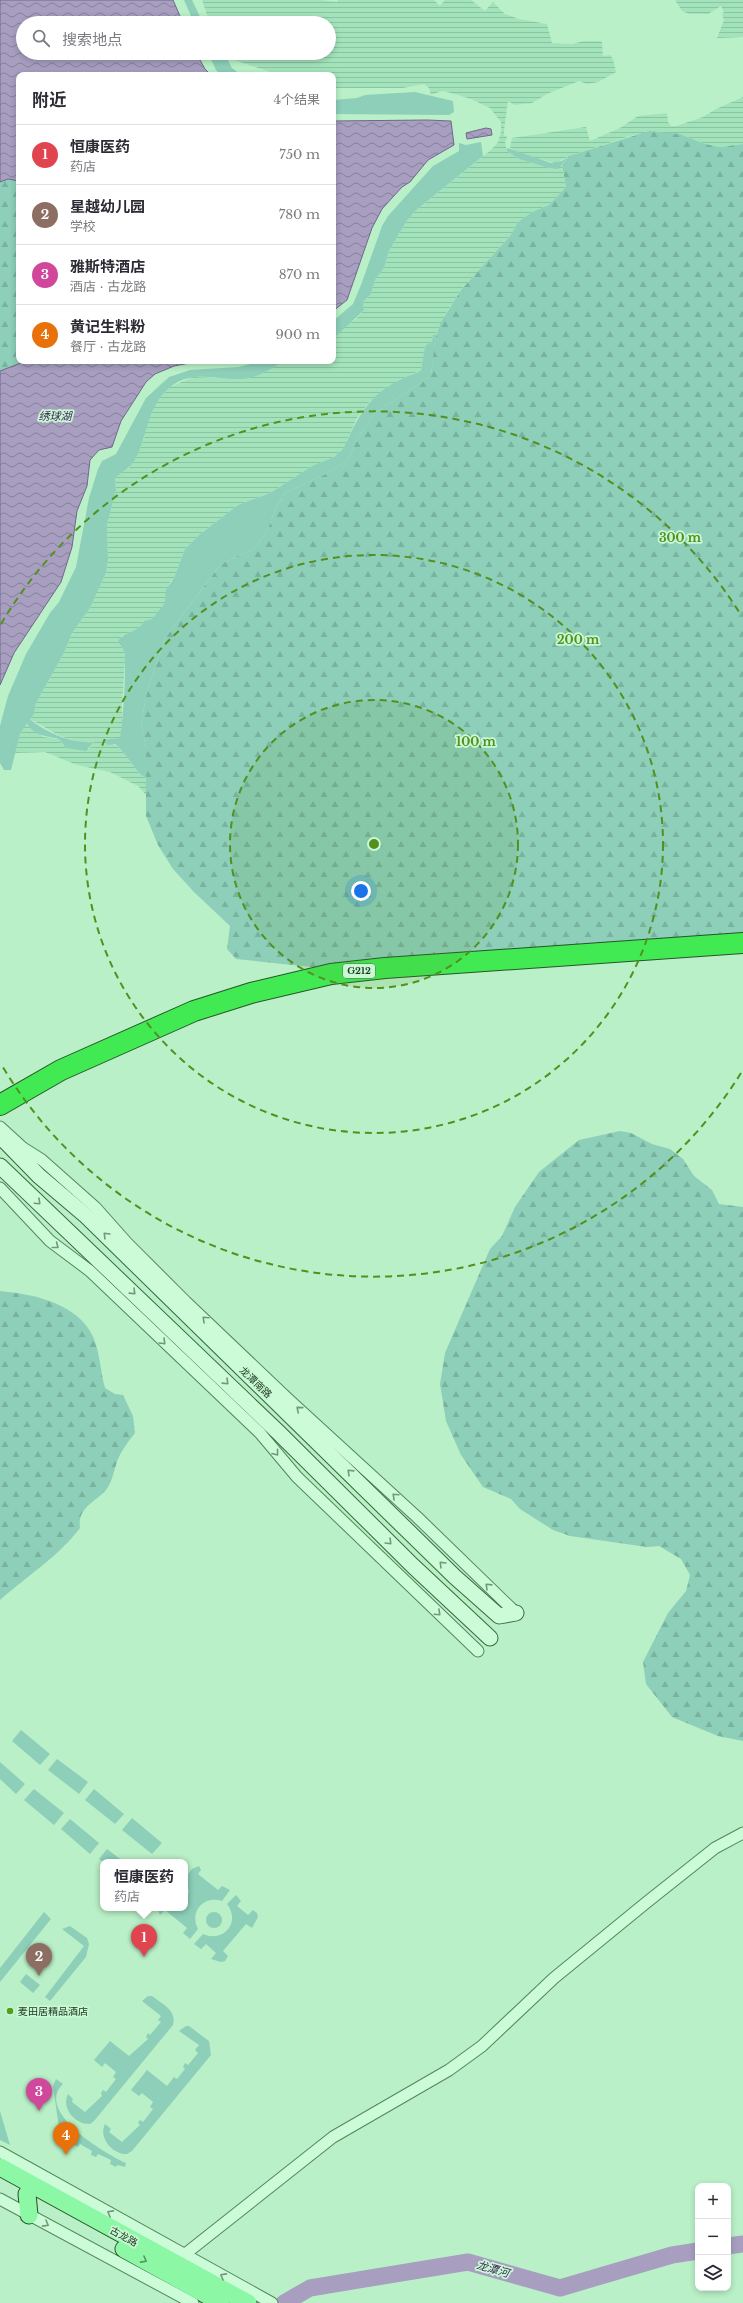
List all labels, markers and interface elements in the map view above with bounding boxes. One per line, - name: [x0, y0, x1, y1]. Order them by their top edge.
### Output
- search box: [16, 16, 336, 60]
- icon: search: [30, 27, 52, 49]
- text: 搜索地点: [62, 30, 122, 49]
- text: 附近: [32, 90, 66, 111]
- text: 4个结果: [273, 91, 320, 108]
- text: 恒康医药: [70, 137, 130, 156]
- text: 1: [42, 146, 48, 163]
- text: 750 m: [279, 146, 320, 163]
- text: 药店: [70, 158, 96, 175]
- text: 星越幼儿园: [70, 197, 145, 216]
- text: 2: [41, 206, 49, 223]
- text: 780 m: [279, 206, 320, 223]
- text: 学校: [70, 218, 96, 235]
- text: 雅斯特酒店: [70, 257, 145, 276]
- text: 3: [41, 266, 49, 283]
- text: 870 m: [279, 266, 320, 283]
- text: 酒店 · 古龙路: [70, 278, 146, 295]
- text: 黄记生料粉: [70, 317, 145, 336]
- text: 4: [41, 326, 49, 343]
- text: 900 m: [275, 326, 320, 343]
- text: 餐厅 · 古龙路: [70, 338, 146, 355]
- water label: 绣球湖: [39, 409, 73, 423]
- text: 300 m: [659, 530, 702, 545]
- text: 200 m: [557, 632, 600, 647]
- text: 100 m: [456, 734, 497, 749]
- centre of rings: [367, 837, 381, 851]
- your location: [351, 881, 371, 901]
- road number: G212: [343, 964, 375, 978]
- one-way arrow: [34, 1198, 41, 1205]
- one-way arrow: [103, 1232, 111, 1240]
- one-way arrow: [52, 1241, 59, 1248]
- one-way arrow: [128, 1287, 136, 1295]
- one-way arrow: [202, 1316, 210, 1324]
- one-way arrow: [158, 1337, 166, 1345]
- street label: 龙潭南路: [237, 1364, 275, 1401]
- one-way arrow: [221, 1378, 229, 1385]
- one-way arrow: [296, 1406, 303, 1413]
- one-way arrow: [271, 1448, 278, 1455]
- one-way arrow: [347, 1469, 355, 1477]
- one-way arrow: [392, 1493, 400, 1501]
- one-way arrow: [384, 1537, 392, 1545]
- one-way arrow: [439, 1561, 447, 1569]
- one-way arrow: [485, 1583, 493, 1591]
- one-way arrow: [433, 1608, 441, 1615]
- popup: [100, 1859, 188, 1911]
- text: 恒康医药: [114, 1867, 174, 1886]
- text: 药店: [114, 1888, 140, 1905]
- pin: 1: [131, 1924, 157, 1957]
- pin: 2: [26, 1943, 52, 1976]
- place label: 麦田居精品酒店: [18, 2005, 88, 2018]
- marker: 麦田居精品酒店: [5, 2006, 15, 2016]
- pin: 3: [26, 2078, 52, 2111]
- pin: 4: [53, 2122, 79, 2155]
- map controls: [695, 2183, 731, 2291]
- button: +: [695, 2183, 731, 2219]
- one-way arrow: [107, 2210, 114, 2217]
- button: −: [695, 2219, 731, 2255]
- one-way arrow: [42, 2220, 50, 2227]
- street label: 古龙路: [107, 2224, 140, 2249]
- one-way arrow: [140, 2255, 147, 2262]
- button: layers: [695, 2255, 731, 2291]
- water label: 龙潭河: [475, 2258, 513, 2281]
- one-way arrow: [220, 2273, 228, 2280]

